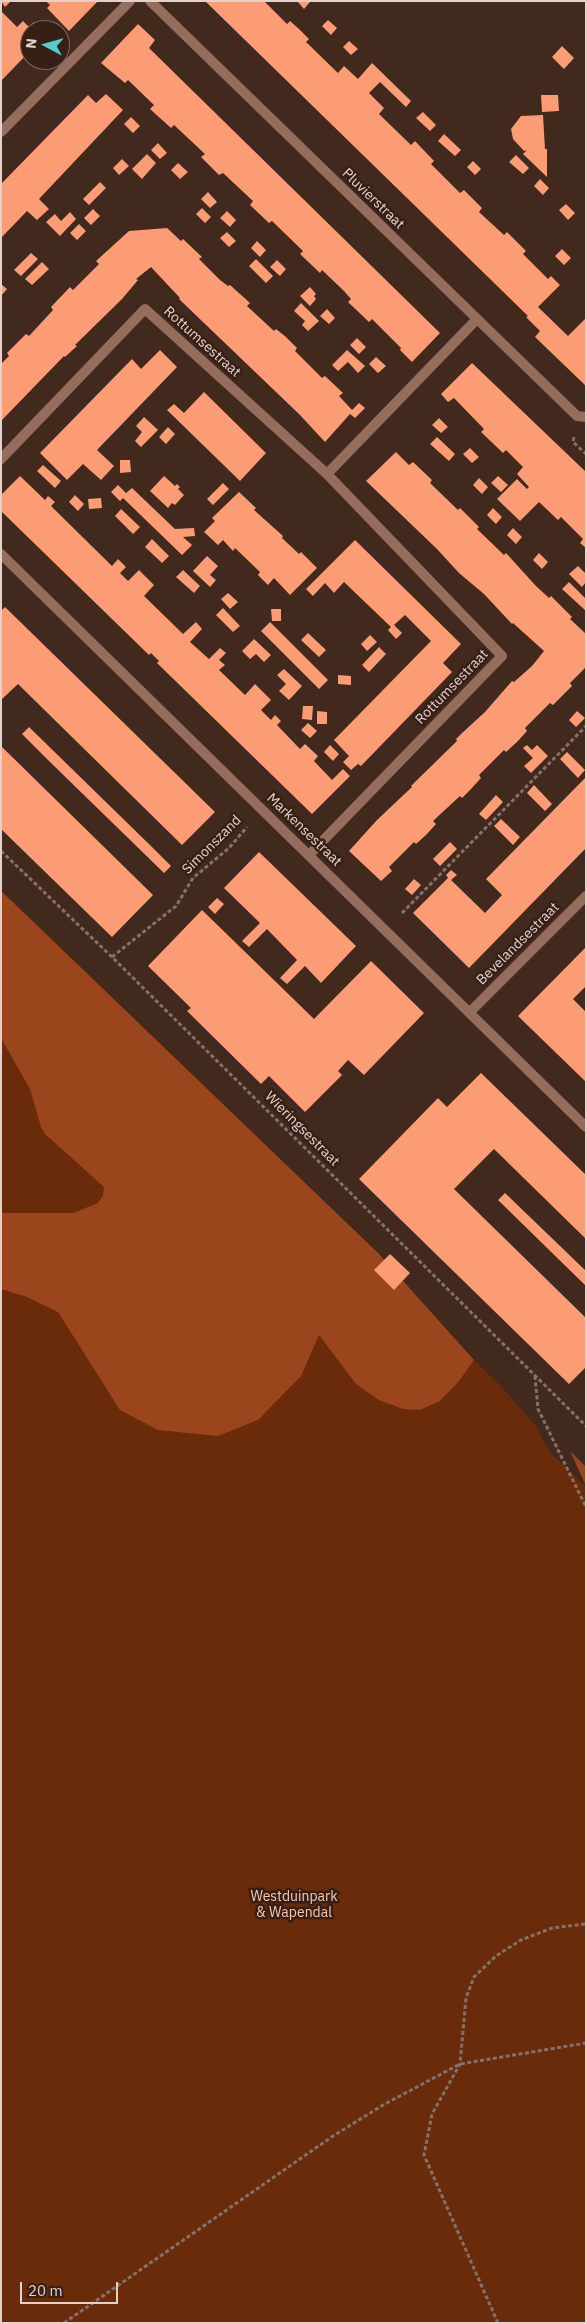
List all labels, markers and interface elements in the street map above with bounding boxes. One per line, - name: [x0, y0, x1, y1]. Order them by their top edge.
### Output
- north arrow: [20, 20, 70, 70]
- text: N: [22, 38, 41, 50]
- street label: Pluvierstraat: [338, 165, 408, 233]
- street label: Rottumsestraat: [160, 303, 244, 381]
- street label: Rottumsestraat: [412, 646, 492, 728]
- street label: Markensestraat: [263, 790, 345, 870]
- street label: Simonszand: [179, 812, 245, 878]
- street label: Bevelandsestraat: [473, 899, 563, 989]
- street label: Wieringsestraat: [261, 1088, 343, 1170]
- park label: Westduinpark & Wapendal: [250, 1889, 338, 1921]
- scale bar: [22, 2272, 120, 2304]
- text: 20 m: [28, 2281, 63, 2300]

